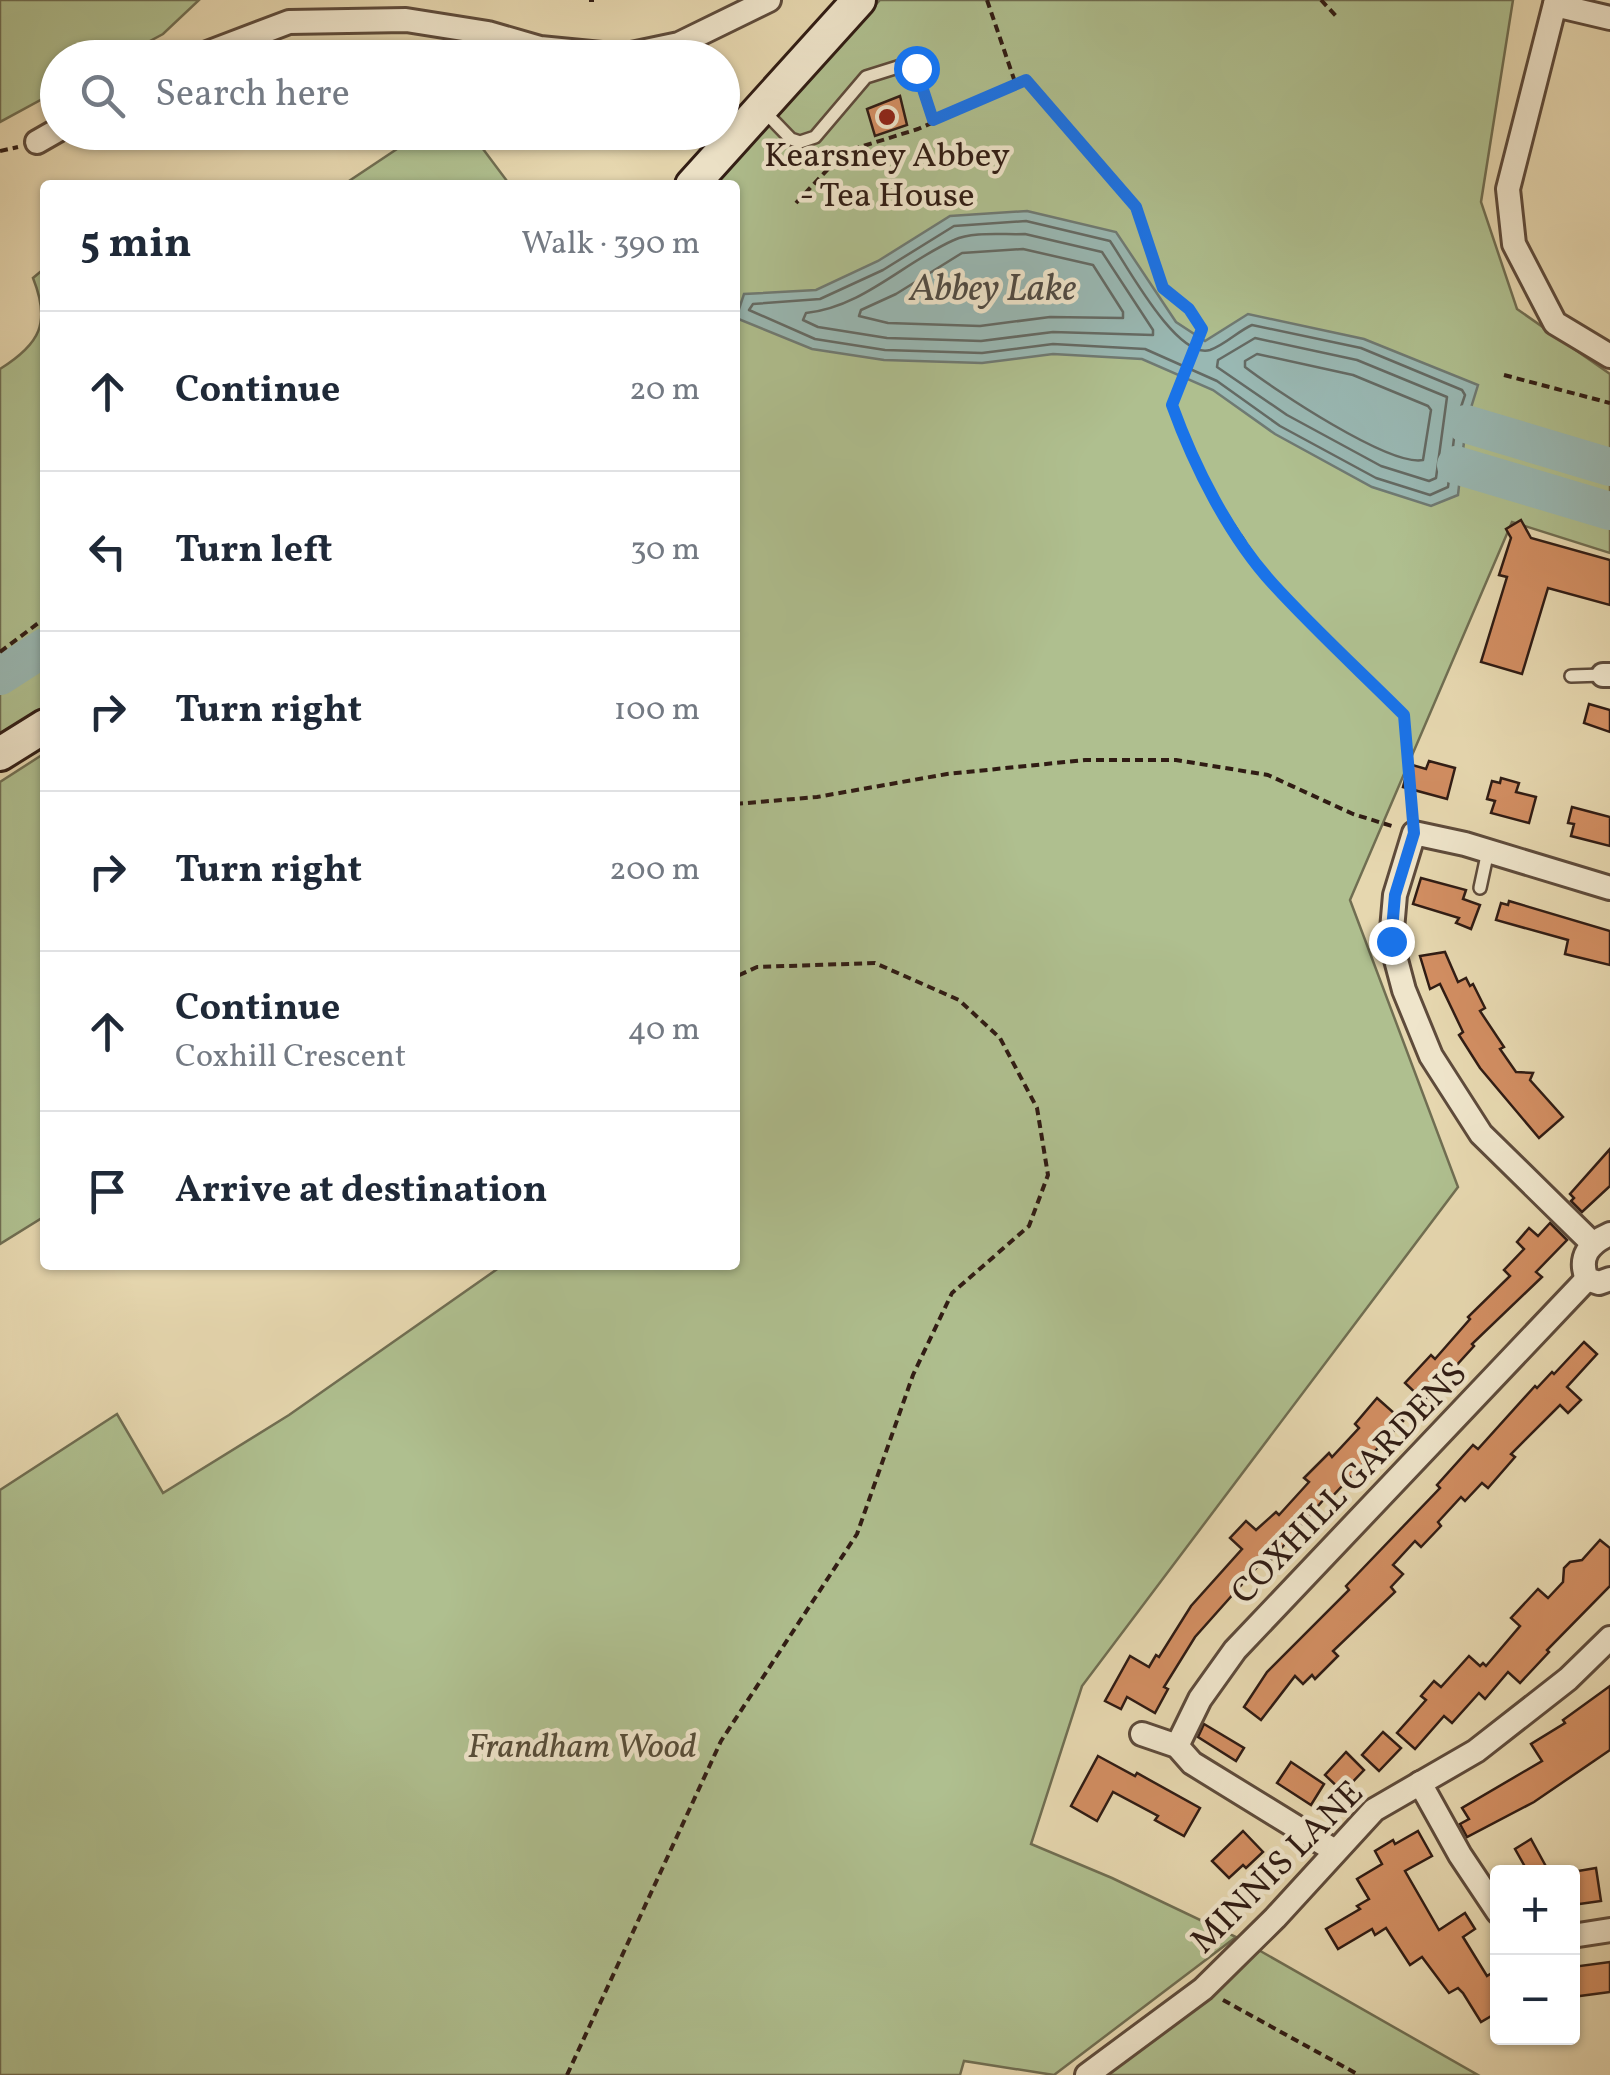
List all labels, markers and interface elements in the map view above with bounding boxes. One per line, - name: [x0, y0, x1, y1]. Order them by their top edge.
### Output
- search box: [40, 40, 740, 150]
- route start: [894, 46, 940, 92]
- icon: search: [75, 68, 130, 123]
- text: Search here: [155, 69, 350, 122]
- marker: Kearsney Abbey - Tea House: [876, 106, 898, 128]
- place label: Kearsney Abbey - Tea House: [764, 133, 1010, 221]
- text: 5 min: [80, 216, 192, 275]
- text: Walk · 390 m: [521, 223, 700, 267]
- water label: Abbey Lake: [907, 264, 1077, 317]
- icon: ahead: [80, 364, 135, 419]
- text: Continue: [175, 365, 340, 418]
- text: 20 m: [629, 369, 700, 413]
- icon: left: [80, 524, 135, 579]
- text: Turn left: [175, 525, 332, 578]
- text: 30 m: [630, 529, 700, 573]
- icon: right: [80, 684, 135, 739]
- text: Turn right: [175, 685, 362, 738]
- text: 100 m: [614, 689, 700, 733]
- icon: right: [80, 844, 135, 899]
- text: Turn right: [175, 845, 362, 898]
- text: 200 m: [609, 849, 700, 893]
- route end: [1369, 919, 1415, 965]
- text: Continue: [175, 983, 340, 1036]
- icon: ahead: [80, 1004, 135, 1059]
- text: 40 m: [628, 1009, 700, 1053]
- text: Coxhill Crescent: [175, 1036, 406, 1080]
- icon: arrive: [80, 1164, 135, 1219]
- text: Arrive at destination: [175, 1165, 548, 1218]
- street label: COXHILL GARDENS: [1221, 1352, 1479, 1616]
- park label: Frandham Wood: [467, 1724, 697, 1772]
- street label: MINNIS LANE: [1181, 1771, 1375, 1965]
- map controls: [1490, 1865, 1580, 2045]
- button: +: [1490, 1865, 1580, 1955]
- button: −: [1490, 1955, 1580, 2045]

